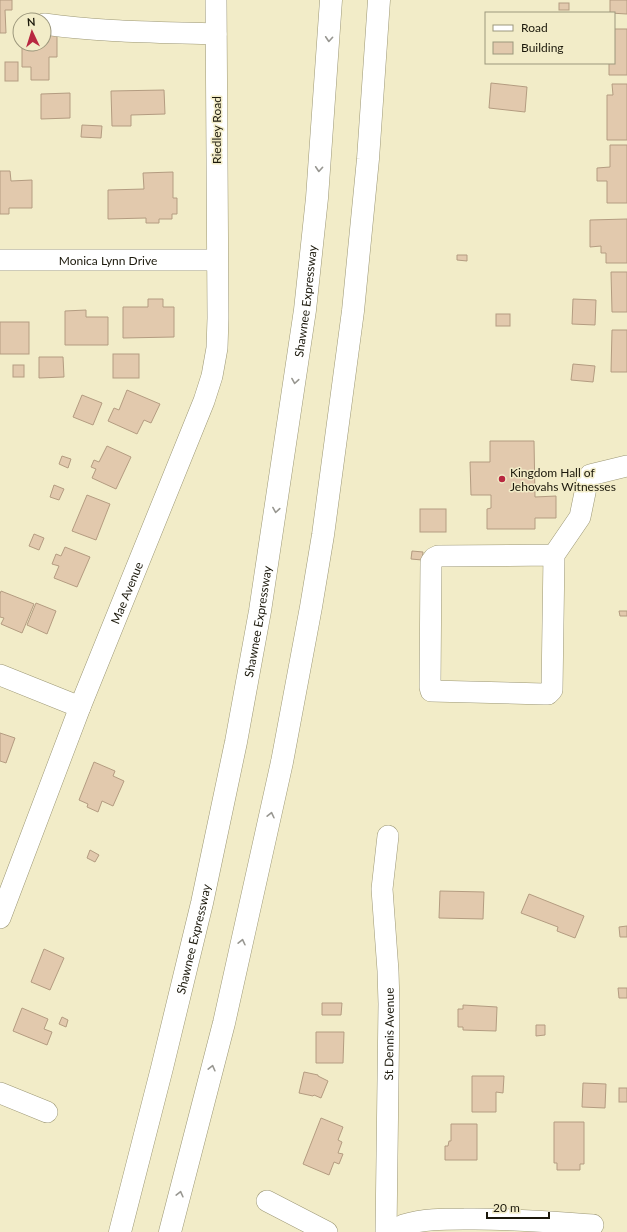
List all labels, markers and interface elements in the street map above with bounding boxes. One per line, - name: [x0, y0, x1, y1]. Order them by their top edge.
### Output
- north arrow: [12, 12, 52, 52]
- legend: [485, 12, 615, 64]
- text: N: [27, 15, 36, 28]
- text: Road: [521, 20, 548, 35]
- one-way arrow: [324, 36, 333, 42]
- text: Building: [521, 40, 564, 55]
- street label: Riedley Road: [209, 96, 224, 164]
- one-way arrow: [314, 166, 323, 172]
- street label: Shawnee Expressway: [291, 243, 319, 358]
- street label: Monica Lynn Drive: [59, 253, 157, 268]
- one-way arrow: [291, 378, 300, 384]
- place label: Kingdom Hall of Jehovahs Witnesses: [510, 465, 616, 494]
- marker: Kingdom Hall of Jehovahs Witnesses: [497, 474, 507, 484]
- one-way arrow: [272, 507, 280, 513]
- street label: Mae Avenue: [107, 559, 146, 626]
- street label: Shawnee Expressway: [241, 564, 274, 678]
- one-way arrow: [266, 812, 274, 818]
- street label: Shawnee Expressway: [173, 882, 214, 996]
- one-way arrow: [238, 939, 246, 945]
- street label: St Dennis Avenue: [380, 987, 397, 1081]
- one-way arrow: [207, 1065, 216, 1072]
- one-way arrow: [175, 1191, 184, 1198]
- scale bar: [487, 1194, 549, 1220]
- text: 20 m: [493, 1200, 520, 1215]

